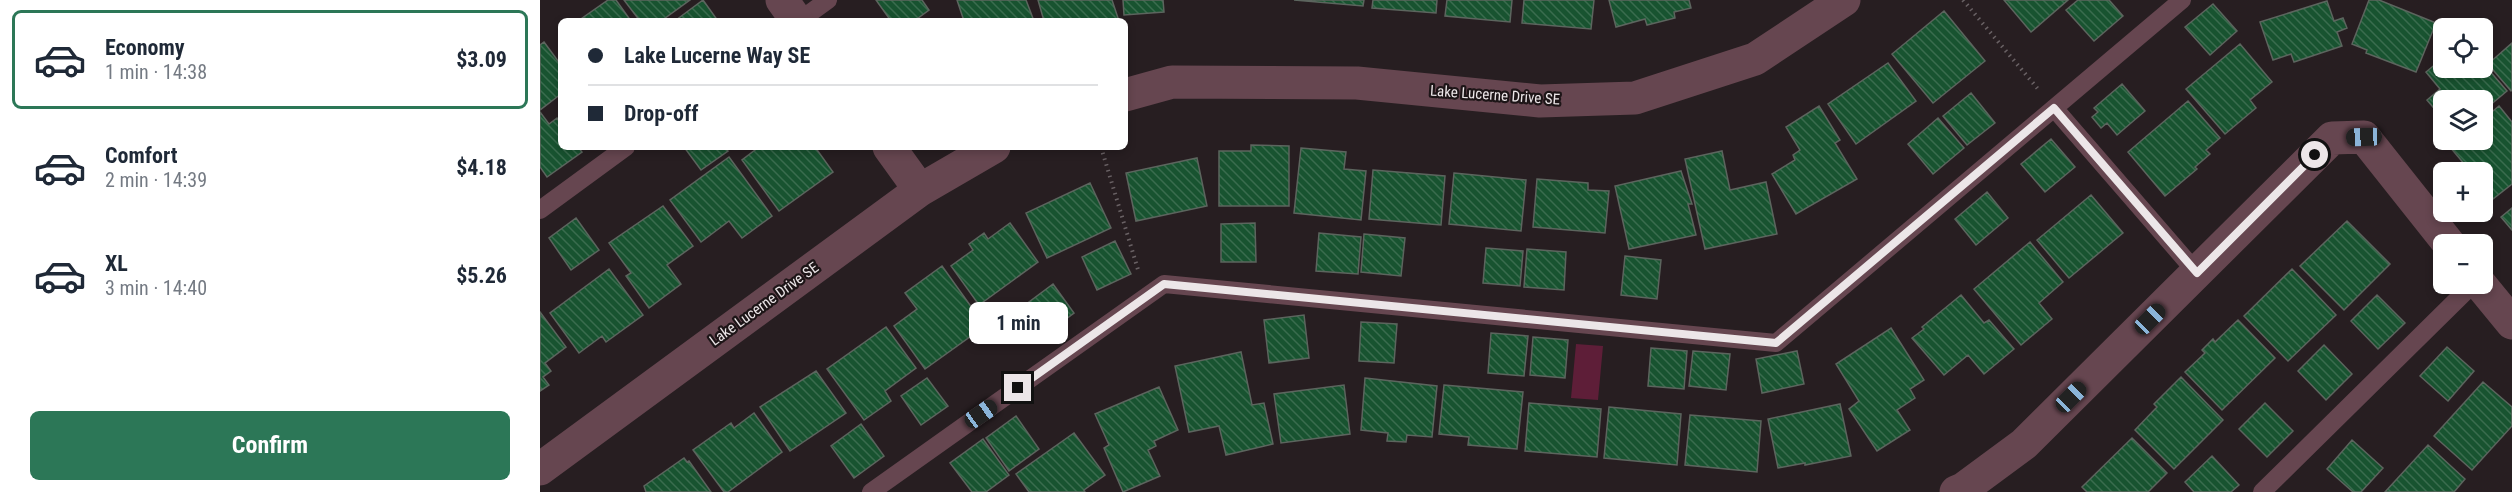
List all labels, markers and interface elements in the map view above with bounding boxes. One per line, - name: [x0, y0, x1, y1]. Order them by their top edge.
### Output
- map controls: [2433, 18, 2493, 294]
- button: locate: [2433, 18, 2493, 78]
- icon: car: [33, 33, 87, 87]
- text: Economy: [105, 35, 185, 60]
- text: Lake Lucerne Way SE: [624, 43, 810, 68]
- text: $3.09: [456, 47, 507, 72]
- text: 1 min · 14:38: [105, 60, 207, 84]
- street label: Lake Lucerne Drive SE: [1429, 81, 1561, 109]
- button: layers: [2433, 90, 2493, 150]
- text: Drop-off: [624, 101, 698, 126]
- car: [2346, 127, 2382, 147]
- icon: car: [33, 141, 87, 195]
- route start: [2301, 141, 2328, 168]
- text: Comfort: [105, 143, 178, 168]
- text: $4.18: [456, 155, 507, 180]
- button: +: [2433, 162, 2493, 222]
- text: 2 min · 14:39: [105, 168, 207, 192]
- button: −: [2433, 234, 2493, 294]
- icon: car: [33, 249, 87, 303]
- text: XL: [105, 251, 128, 276]
- street label: Lake Lucerne Drive SE: [706, 258, 822, 350]
- text: $5.26: [456, 263, 507, 288]
- text: 3 min · 14:40: [105, 276, 207, 300]
- car: [2131, 300, 2169, 338]
- callout: 1 min: [968, 301, 1068, 343]
- text: 1 min: [996, 311, 1041, 335]
- route end: [1004, 374, 1031, 401]
- car: [2052, 378, 2090, 416]
- car: [961, 396, 1001, 432]
- button: Confirm: [30, 411, 510, 480]

